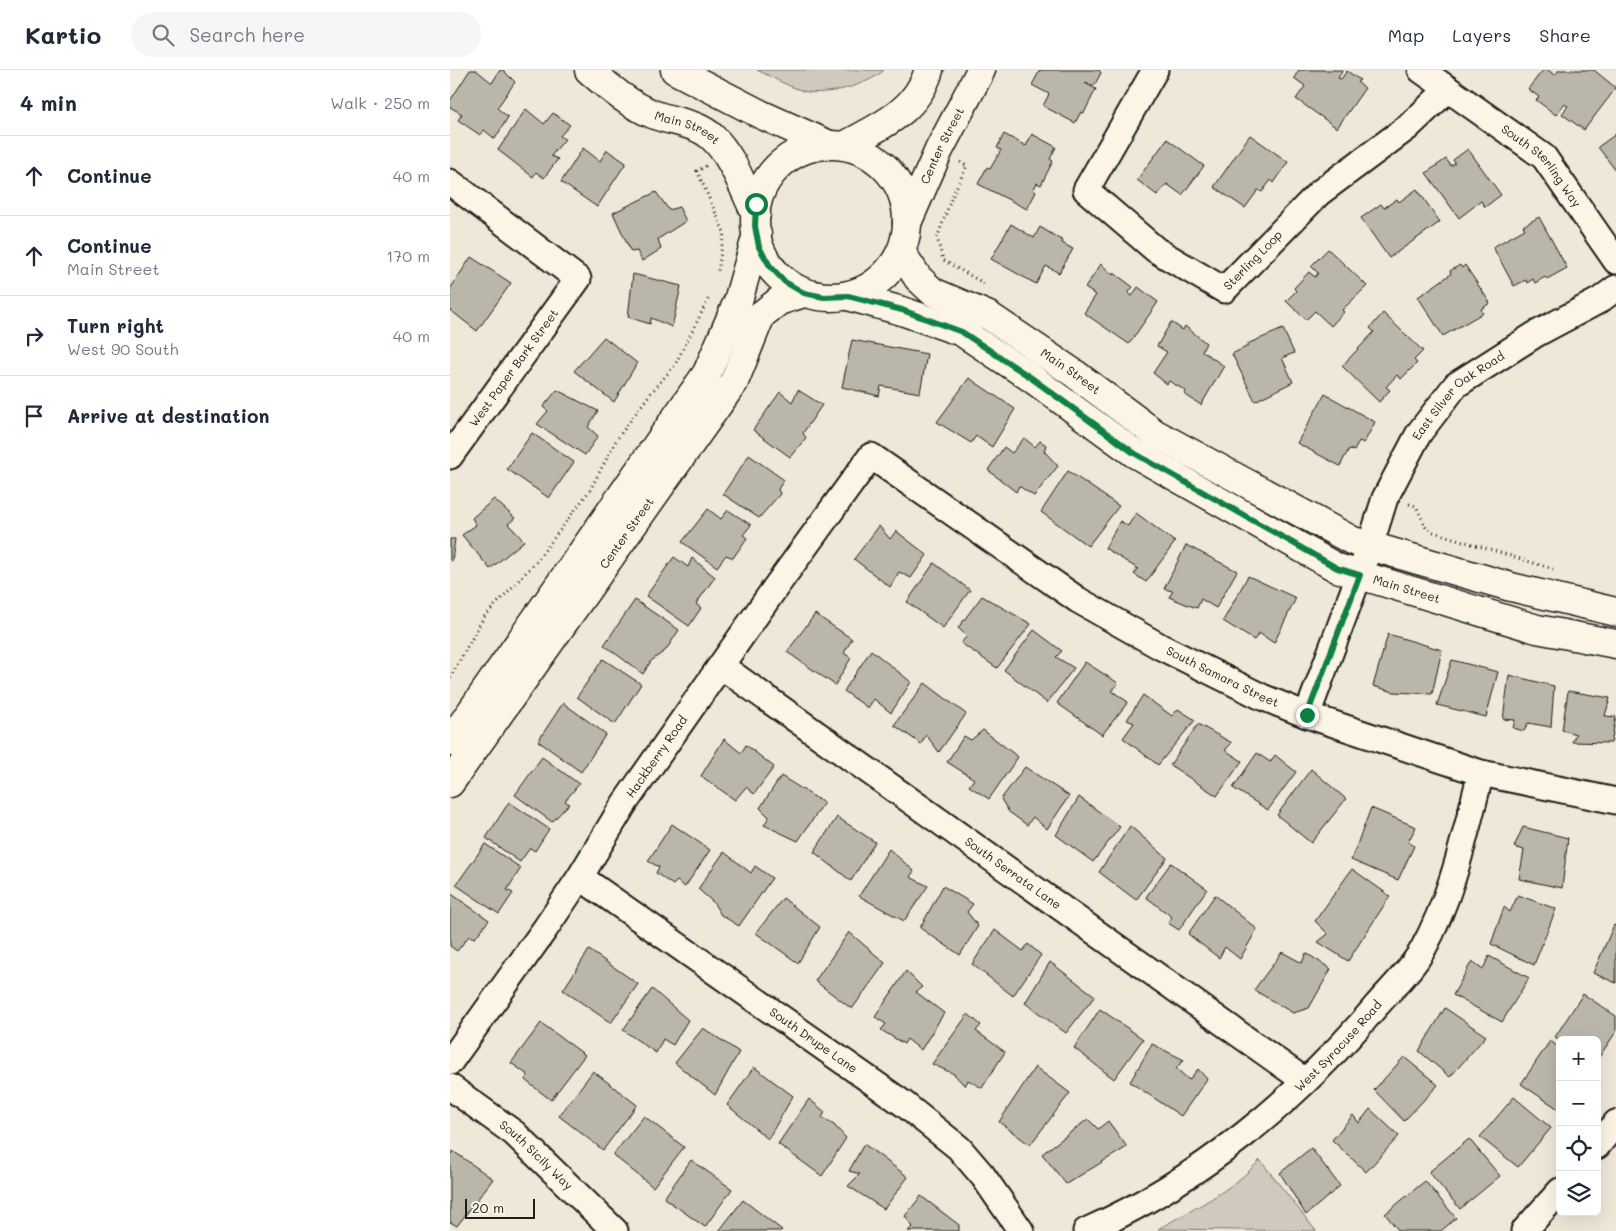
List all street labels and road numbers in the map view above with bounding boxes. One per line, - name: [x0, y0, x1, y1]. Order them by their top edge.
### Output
- street label: Center Street: [916, 104, 967, 186]
- street label: Main Street: [653, 106, 724, 147]
- street label: South Sterling Way: [1498, 120, 1585, 210]
- street label: Sterling Loop: [1219, 226, 1285, 293]
- street label: West Paper Bark Street: [465, 305, 561, 429]
- street label: Main Street: [1038, 344, 1104, 397]
- street label: East Silver Oak Road: [1408, 347, 1507, 442]
- street label: Center Street: [595, 494, 657, 571]
- street label: Main Street: [1371, 570, 1442, 606]
- street label: South Samara Street: [1164, 642, 1281, 710]
- street label: Hackberry Road: [622, 712, 691, 800]
- street label: South Serrata Lane: [962, 833, 1065, 912]
- street label: West Syracuse Road: [1291, 996, 1385, 1095]
- street label: South Drupe Lane: [767, 1003, 861, 1076]
- street label: South Sicily Way: [497, 1116, 577, 1193]

